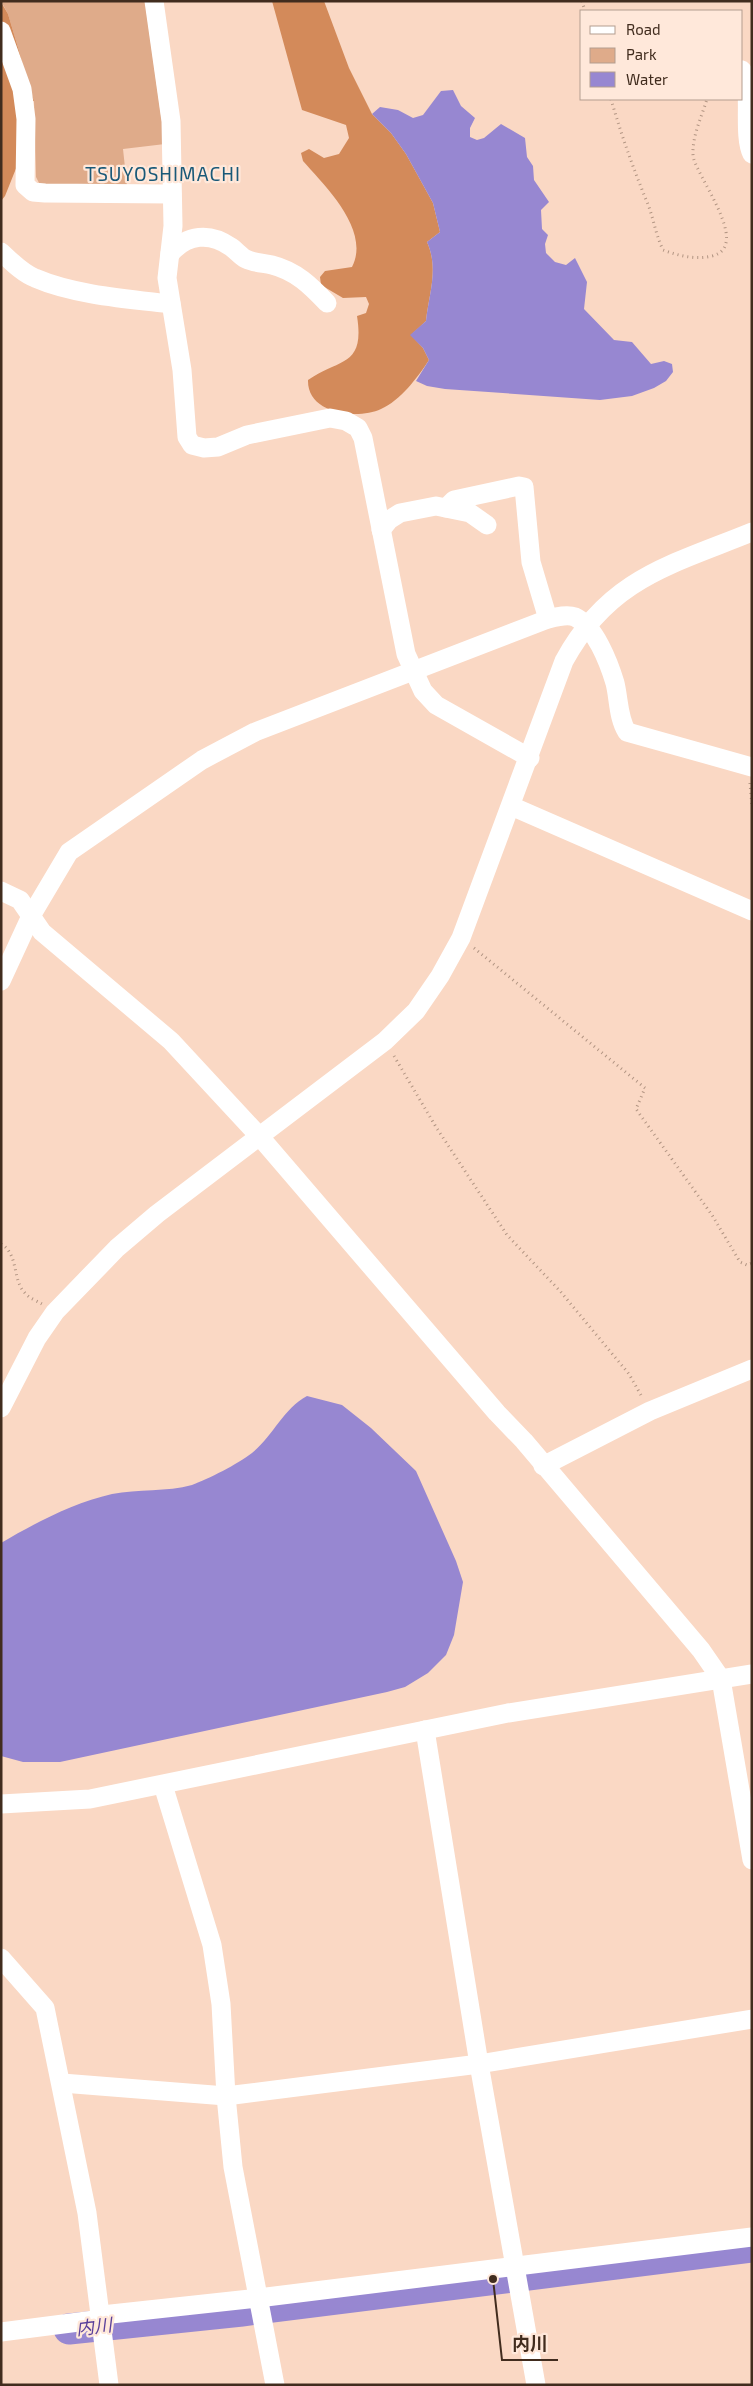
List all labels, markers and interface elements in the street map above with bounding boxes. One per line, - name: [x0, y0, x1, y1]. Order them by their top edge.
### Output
- legend: [580, 10, 743, 100]
- text: Road: [626, 20, 661, 38]
- text: Park: [626, 45, 657, 63]
- text: Water: [626, 70, 668, 88]
- district label: TSUYOSHIMACHI: [85, 162, 241, 185]
- water label: 内川: [75, 2313, 115, 2339]
- callout: 内川: [502, 2327, 558, 2360]
- text: 内川: [512, 2332, 548, 2354]

